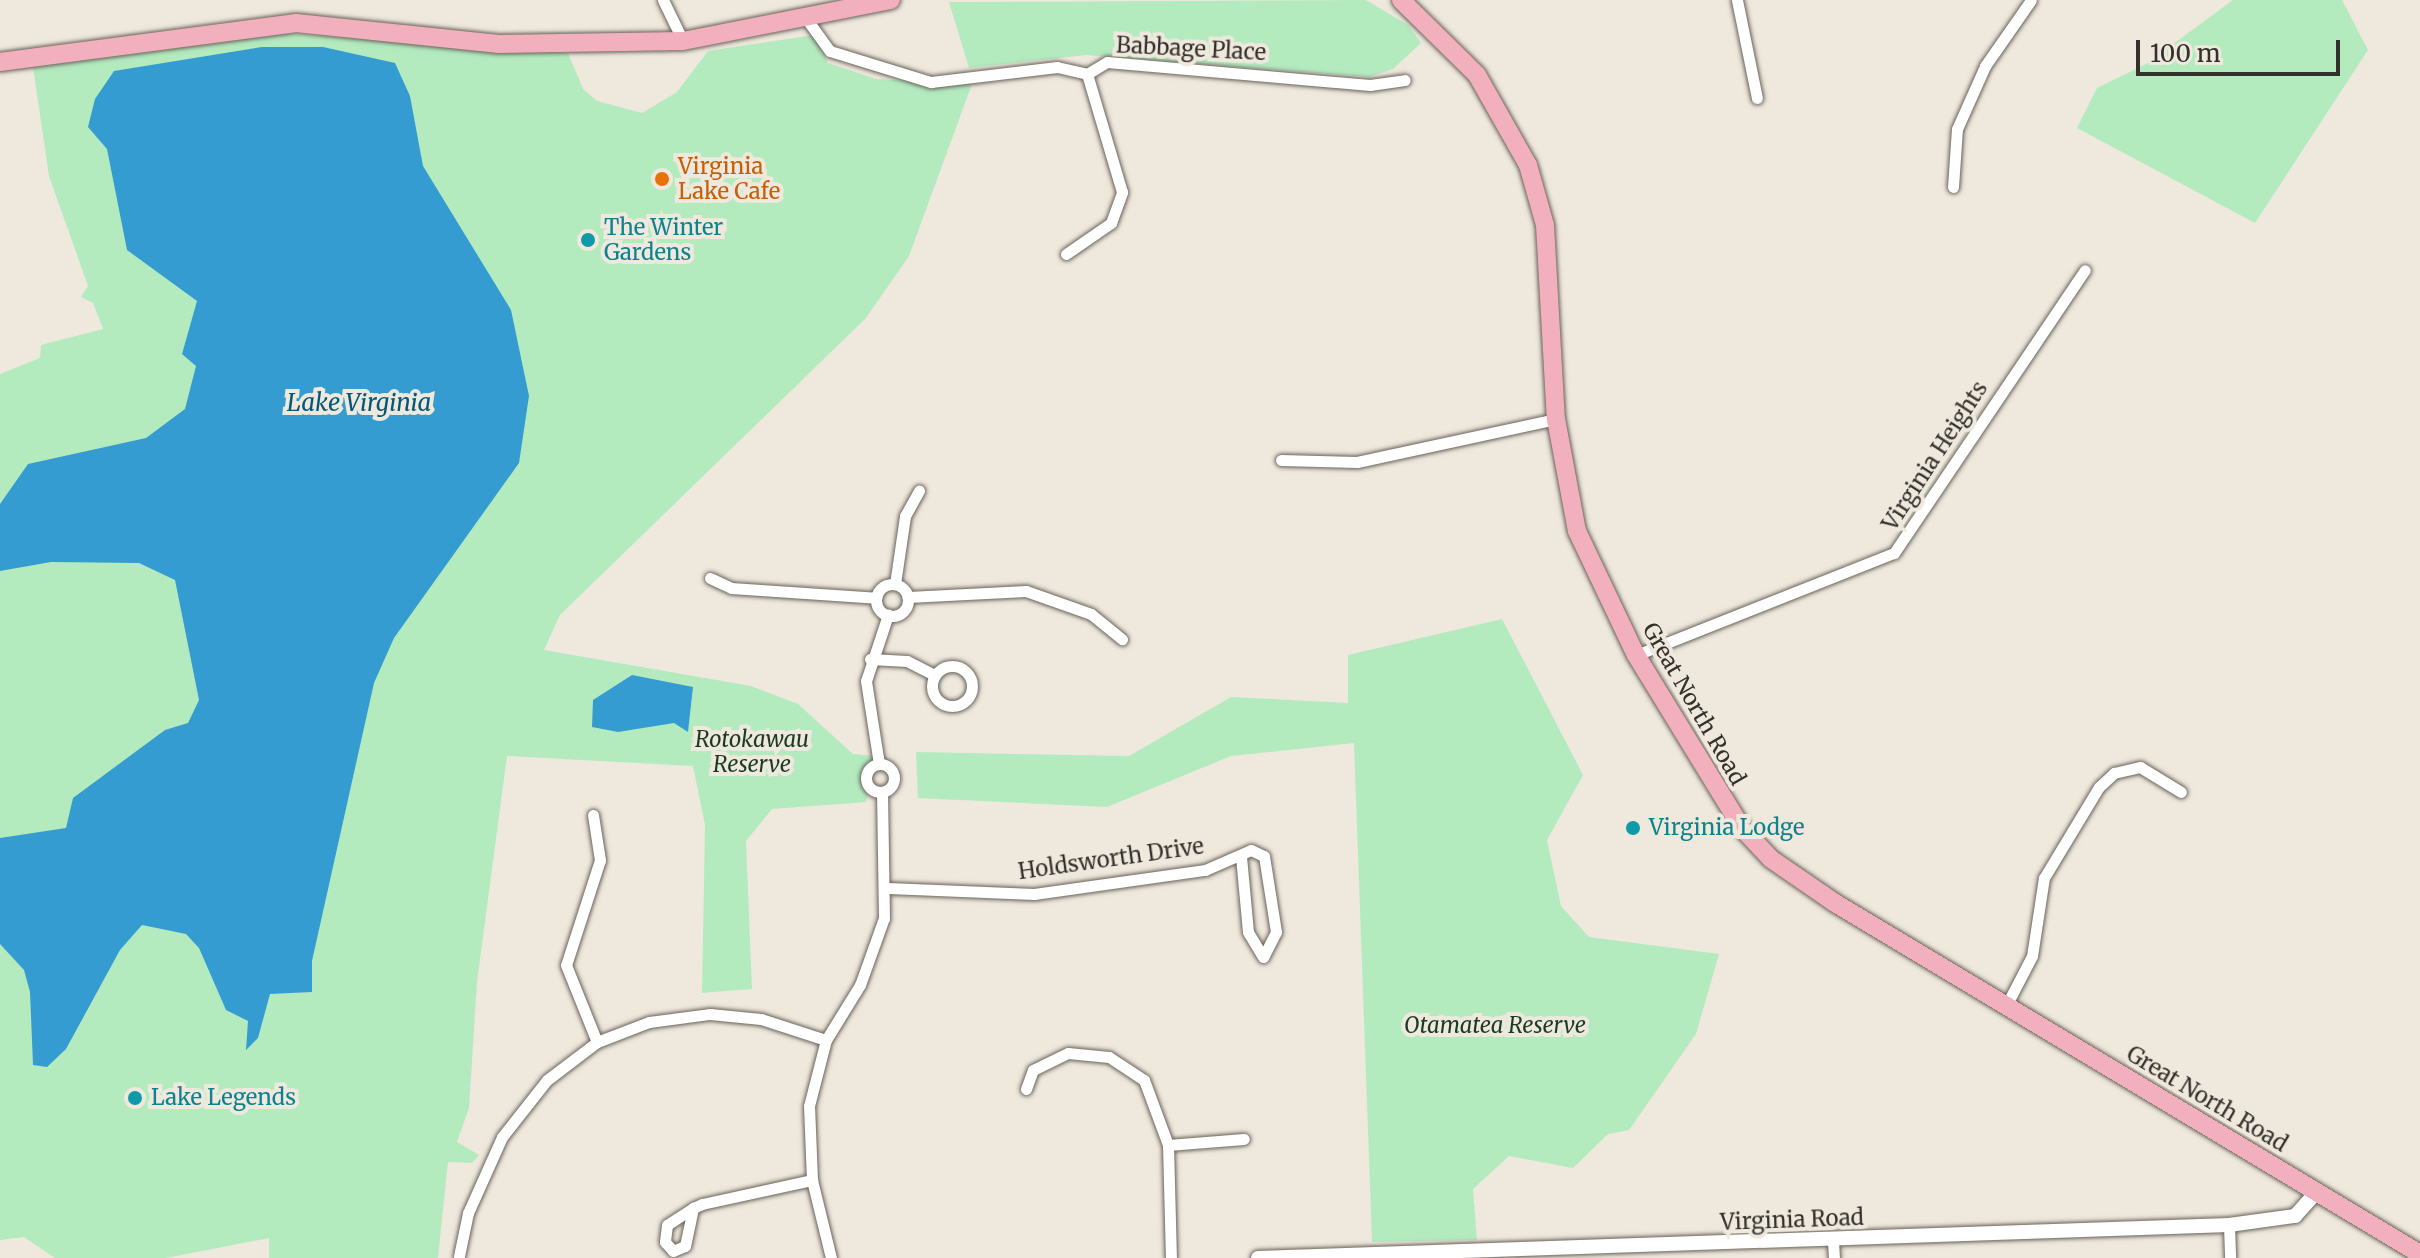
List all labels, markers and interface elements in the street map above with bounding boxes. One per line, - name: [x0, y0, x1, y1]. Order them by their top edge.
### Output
- scale bar: [2140, 24, 2344, 74]
- street label: Babbage Place: [1115, 32, 1267, 66]
- text: 100 m: [2150, 38, 2220, 69]
- place label: Virginia Lake Cafe: [678, 153, 780, 204]
- marker: Virginia Lake Cafe: [653, 170, 671, 188]
- place label: The Winter Gardens: [604, 214, 723, 266]
- marker: The Winter Gardens: [579, 231, 597, 249]
- street label: Virginia Heights: [1877, 376, 1993, 536]
- water label: Lake Virginia: [287, 389, 431, 417]
- street label: Great North Road: [1637, 618, 1751, 790]
- park label: Rotokawau Reserve: [695, 726, 809, 778]
- place label: Virginia Lodge: [1649, 815, 1805, 841]
- marker: Virginia Lodge: [1624, 819, 1642, 837]
- street label: Holdsworth Drive: [1016, 833, 1206, 885]
- park label: Otamatea Reserve: [1404, 1013, 1586, 1039]
- street label: Great North Road: [2122, 1041, 2292, 1157]
- place label: Lake Legends: [151, 1085, 296, 1111]
- marker: Lake Legends: [126, 1089, 144, 1107]
- street label: Virginia Road: [1720, 1204, 1864, 1236]

